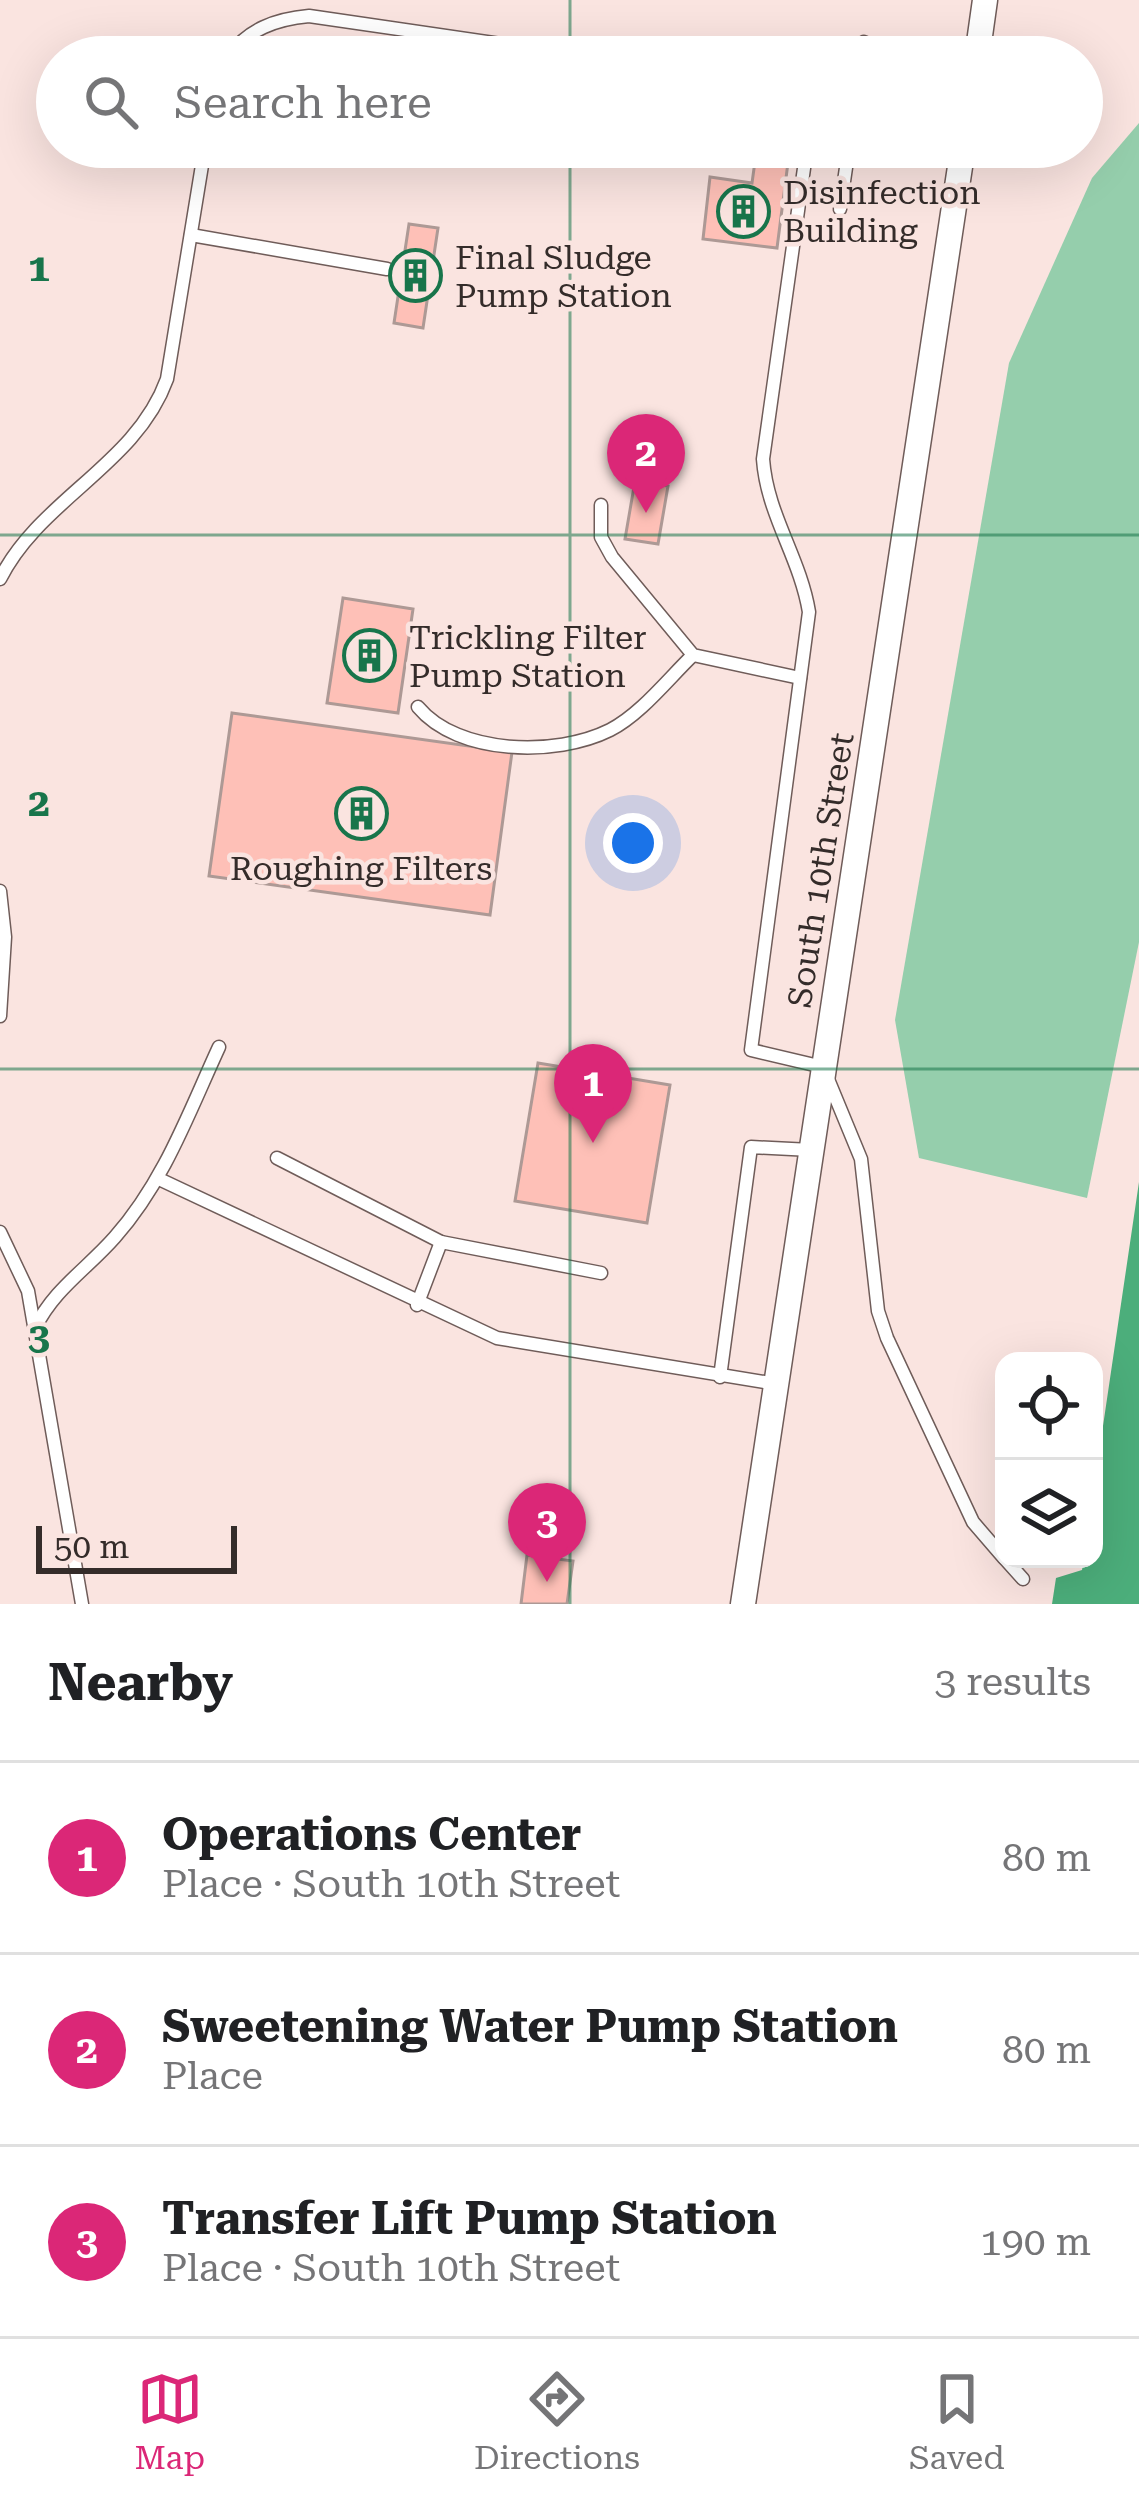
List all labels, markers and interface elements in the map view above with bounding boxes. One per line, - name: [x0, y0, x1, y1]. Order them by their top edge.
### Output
- search box: [36, 36, 1103, 168]
- icon: search: [78, 69, 144, 135]
- text: Search here: [174, 76, 432, 129]
- place label: Disinfection Building: [783, 173, 981, 250]
- building icon: Disinfection Building: [716, 183, 772, 239]
- place label: Final Sludge Pump Station: [455, 238, 672, 315]
- text: 1: [28, 245, 50, 291]
- building icon: Final Sludge Pump Station: [388, 248, 444, 304]
- pin: 2: [607, 414, 685, 513]
- place label: Trickling Filter Pump Station: [409, 618, 647, 695]
- building icon: Trickling Filter Pump Station: [342, 628, 398, 684]
- street label: South 10th Street: [780, 730, 861, 1010]
- text: 2: [28, 780, 50, 826]
- building icon: Roughing Filters: [333, 786, 389, 842]
- your location: [603, 813, 663, 873]
- place label: Roughing Filters: [230, 849, 492, 888]
- pin: 1: [554, 1044, 632, 1143]
- text: 3: [28, 1314, 50, 1360]
- map controls: [995, 1352, 1103, 1568]
- button: locate: [995, 1352, 1103, 1460]
- button: layers: [995, 1460, 1103, 1568]
- pin: 3: [508, 1483, 586, 1582]
- scale bar: [36, 1520, 237, 1573]
- text: 50 m: [54, 1527, 129, 1566]
- text: Nearby: [48, 1653, 233, 1712]
- text: 3 results: [934, 1659, 1091, 1705]
- text: Operations Center: [162, 1808, 582, 1861]
- text: 1: [76, 1835, 98, 1881]
- text: 80 m: [1002, 1835, 1091, 1881]
- text: Place · South 10th Street: [162, 1861, 620, 1907]
- text: Sweetening Water Pump Station: [162, 2000, 898, 2053]
- text: 2: [76, 2027, 98, 2073]
- text: 80 m: [1002, 2027, 1091, 2073]
- text: Place: [162, 2053, 263, 2099]
- text: Transfer Lift Pump Station: [162, 2192, 777, 2245]
- text: 3: [76, 2219, 98, 2265]
- text: 190 m: [980, 2219, 1091, 2265]
- text: Place · South 10th Street: [162, 2245, 620, 2291]
- tab: Map: [134, 2366, 205, 2477]
- tab: Directions: [474, 2366, 640, 2477]
- tab: Saved: [909, 2366, 1005, 2477]

